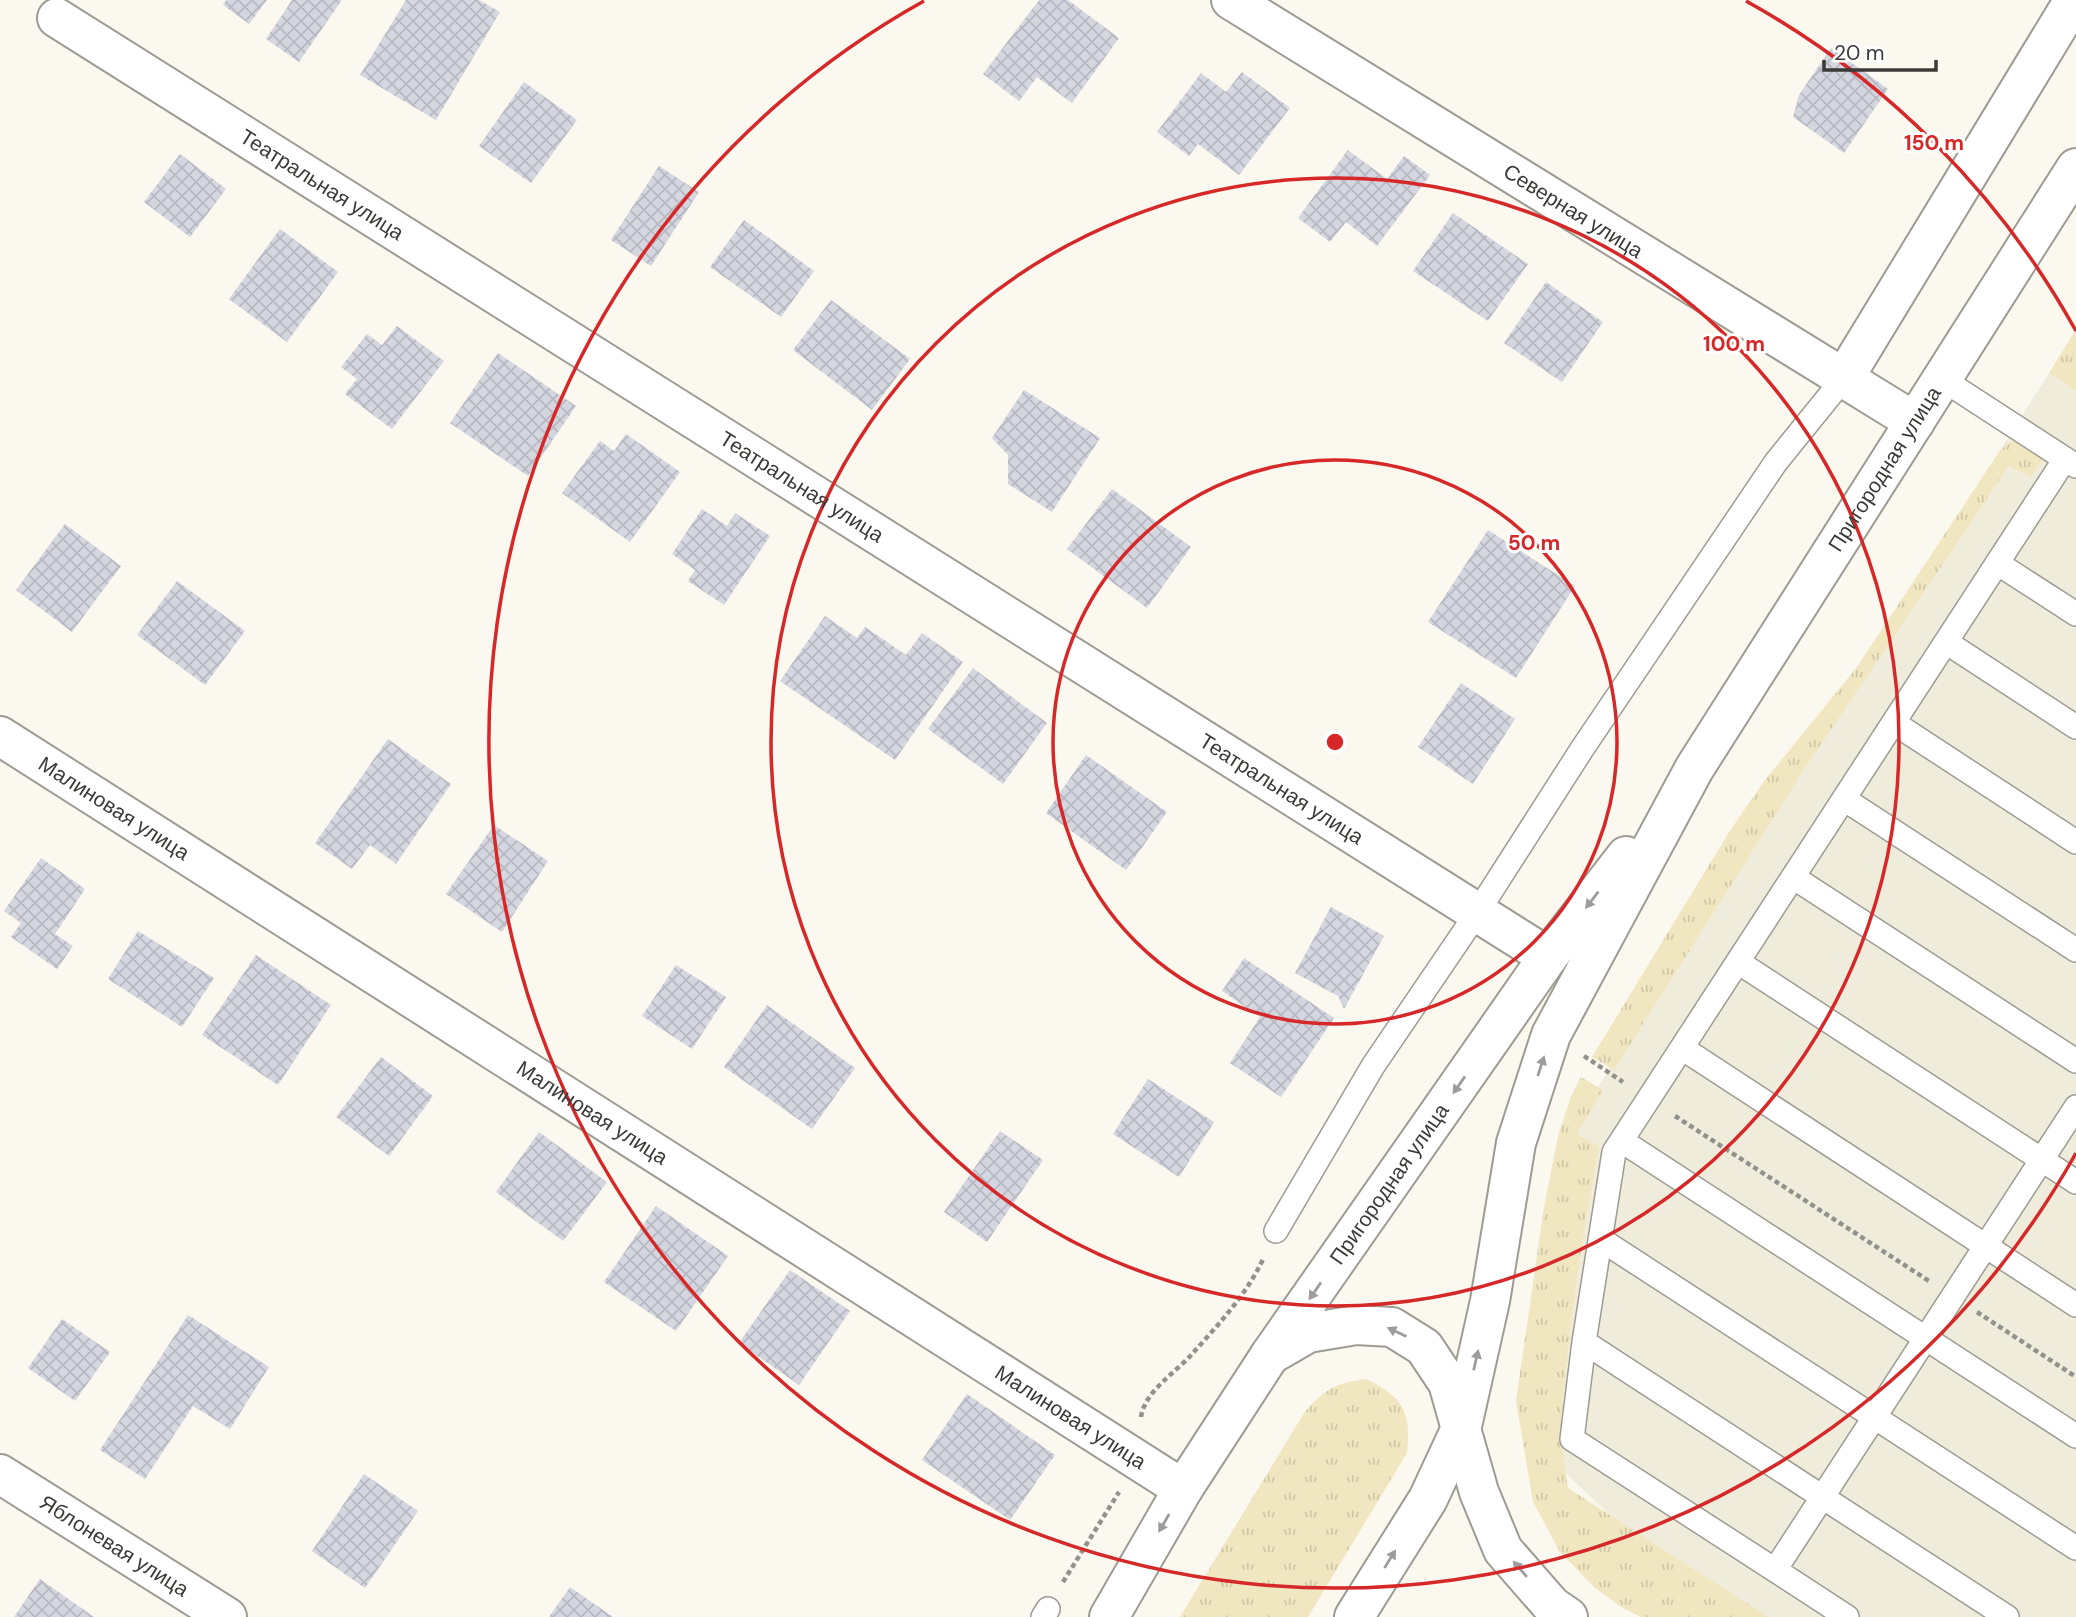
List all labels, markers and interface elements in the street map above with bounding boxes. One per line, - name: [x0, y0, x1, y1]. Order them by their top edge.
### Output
- scale bar: [1824, 28, 1936, 72]
- text: 20 m: [1834, 39, 1885, 67]
- street label: Театральная улица: [235, 123, 409, 247]
- text: 150 m: [1904, 129, 1964, 157]
- street label: Северная улица: [1498, 157, 1648, 265]
- text: 100 m: [1703, 330, 1765, 358]
- street label: Пригородная улица: [1822, 381, 1948, 557]
- street label: Театральная улица: [714, 425, 889, 549]
- text: 50 m: [1508, 529, 1560, 557]
- street label: Театральная улица: [1194, 727, 1369, 851]
- centre of rings: [1323, 730, 1347, 754]
- street label: Малиновая улица: [33, 750, 195, 867]
- one-way arrow: [1585, 891, 1600, 909]
- street label: Малиновая улица: [511, 1054, 673, 1172]
- one-way arrow: [1536, 1055, 1546, 1076]
- one-way arrow: [1452, 1076, 1466, 1094]
- street label: Пригородная улица: [1323, 1098, 1456, 1270]
- one-way arrow: [1308, 1282, 1322, 1300]
- one-way arrow: [1387, 1326, 1407, 1338]
- one-way arrow: [1471, 1349, 1482, 1371]
- street label: Малиновая улица: [990, 1359, 1152, 1476]
- street label: Яблоневая улица: [34, 1489, 194, 1604]
- one-way arrow: [1157, 1513, 1170, 1532]
- one-way arrow: [1384, 1550, 1397, 1569]
- one-way arrow: [1513, 1561, 1528, 1578]

